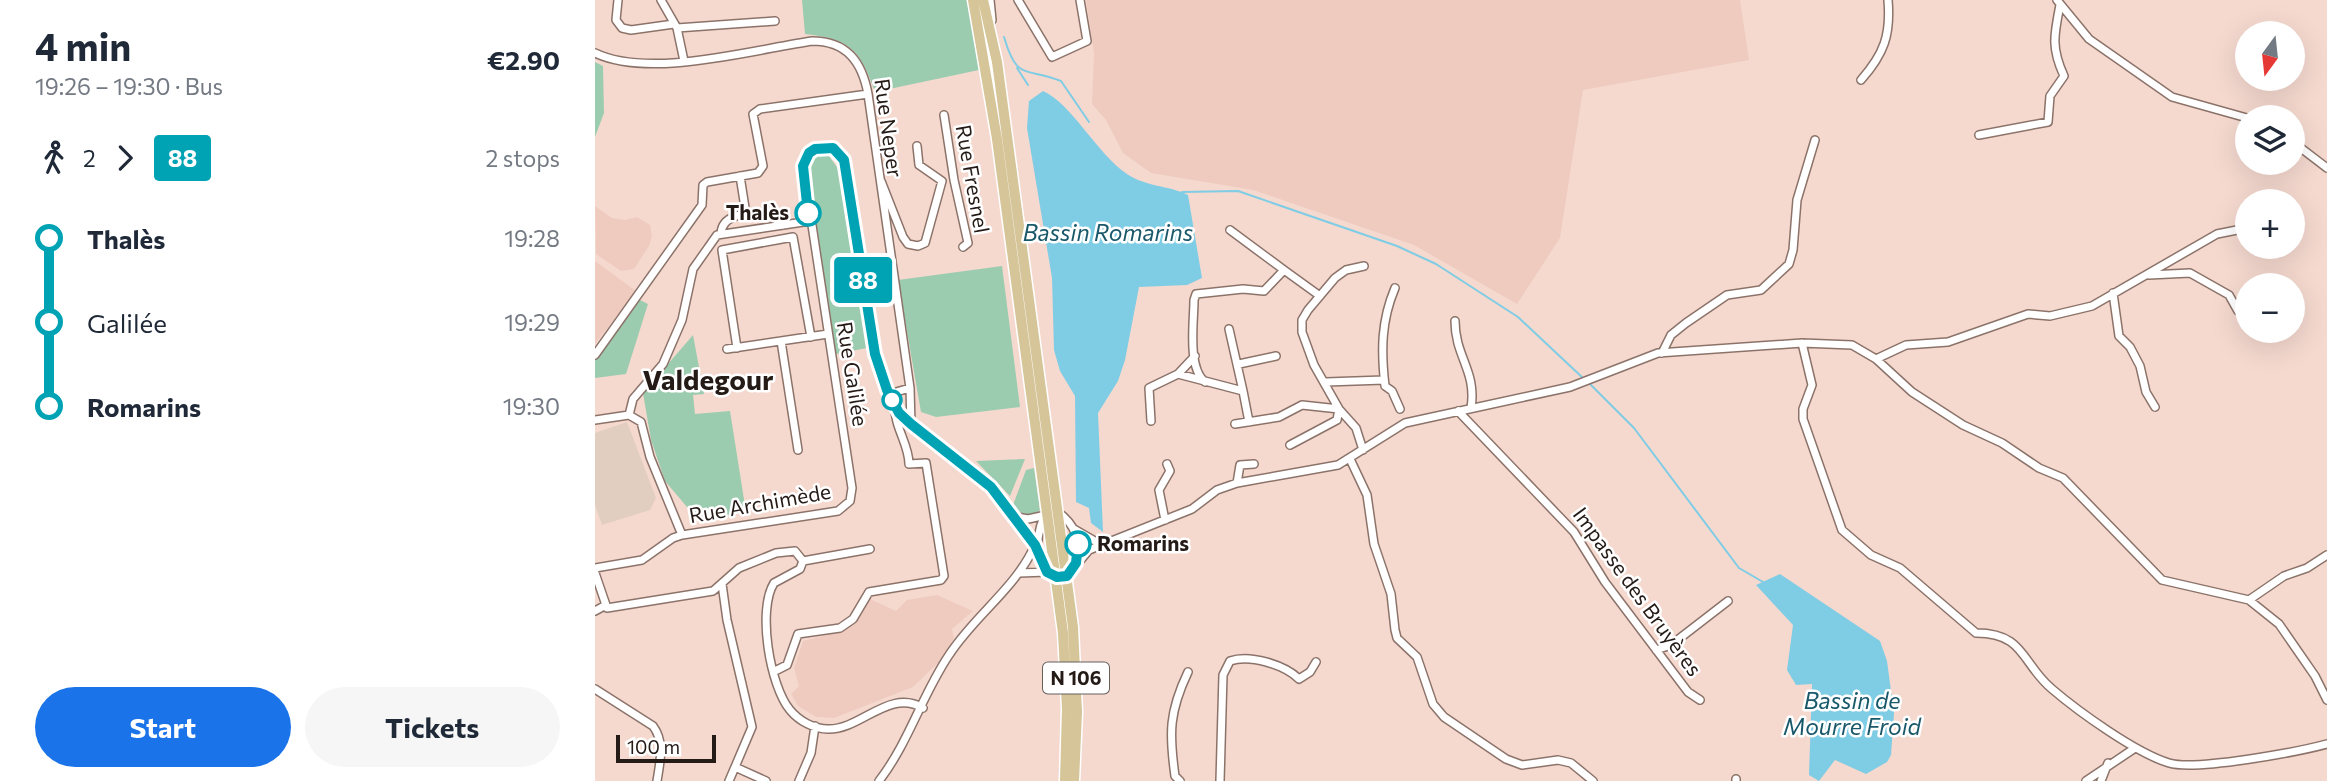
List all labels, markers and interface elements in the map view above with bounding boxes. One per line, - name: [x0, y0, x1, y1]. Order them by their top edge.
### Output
- north arrow: [2235, 21, 2305, 91]
- map controls: [2235, 21, 2305, 343]
- text: 4 min: [35, 22, 131, 69]
- text: €2.90: [487, 44, 560, 75]
- text: 19:26 – 19:30 · Bus: [35, 72, 223, 100]
- street label: Rue Neper: [870, 77, 909, 179]
- button: layers: [2235, 105, 2305, 175]
- street label: Rue Fresnel: [952, 123, 995, 235]
- icon: walk: [35, 139, 73, 177]
- icon: forward: [106, 139, 144, 177]
- text: 88: [168, 143, 197, 172]
- text: 2: [83, 144, 96, 172]
- text: 2 stops: [486, 144, 560, 172]
- button: +: [2235, 189, 2305, 259]
- place label: Thalès: [726, 199, 789, 224]
- marker: Thalès: [795, 200, 821, 226]
- water label: Bassin Romarins: [1023, 218, 1193, 246]
- text: Thalès: [87, 223, 165, 254]
- text: 19:28: [504, 224, 560, 252]
- line badge: 88: [831, 257, 895, 303]
- text: 88: [848, 265, 878, 294]
- button: −: [2235, 273, 2305, 343]
- text: Galilée: [87, 307, 167, 338]
- text: 19:29: [504, 308, 560, 336]
- street label: Rue Galilée: [833, 320, 874, 428]
- district label: Valdegour: [642, 362, 774, 396]
- unlabelled marker: [882, 390, 902, 410]
- text: Romarins: [87, 391, 201, 422]
- text: 19:30: [503, 392, 560, 420]
- street label: Rue Archimède: [687, 478, 833, 527]
- street label: Impasse des Bruyères: [1569, 502, 1708, 680]
- place label: Romarins: [1097, 530, 1189, 555]
- marker: Romarins: [1065, 531, 1091, 557]
- road number: N 106: [1043, 663, 1109, 694]
- water label: Bassin de Mourre Froid: [1783, 686, 1923, 740]
- button: Start: [35, 687, 291, 767]
- button: Tickets: [305, 687, 560, 767]
- scale bar: [616, 732, 716, 764]
- text: 100 m: [627, 735, 680, 758]

